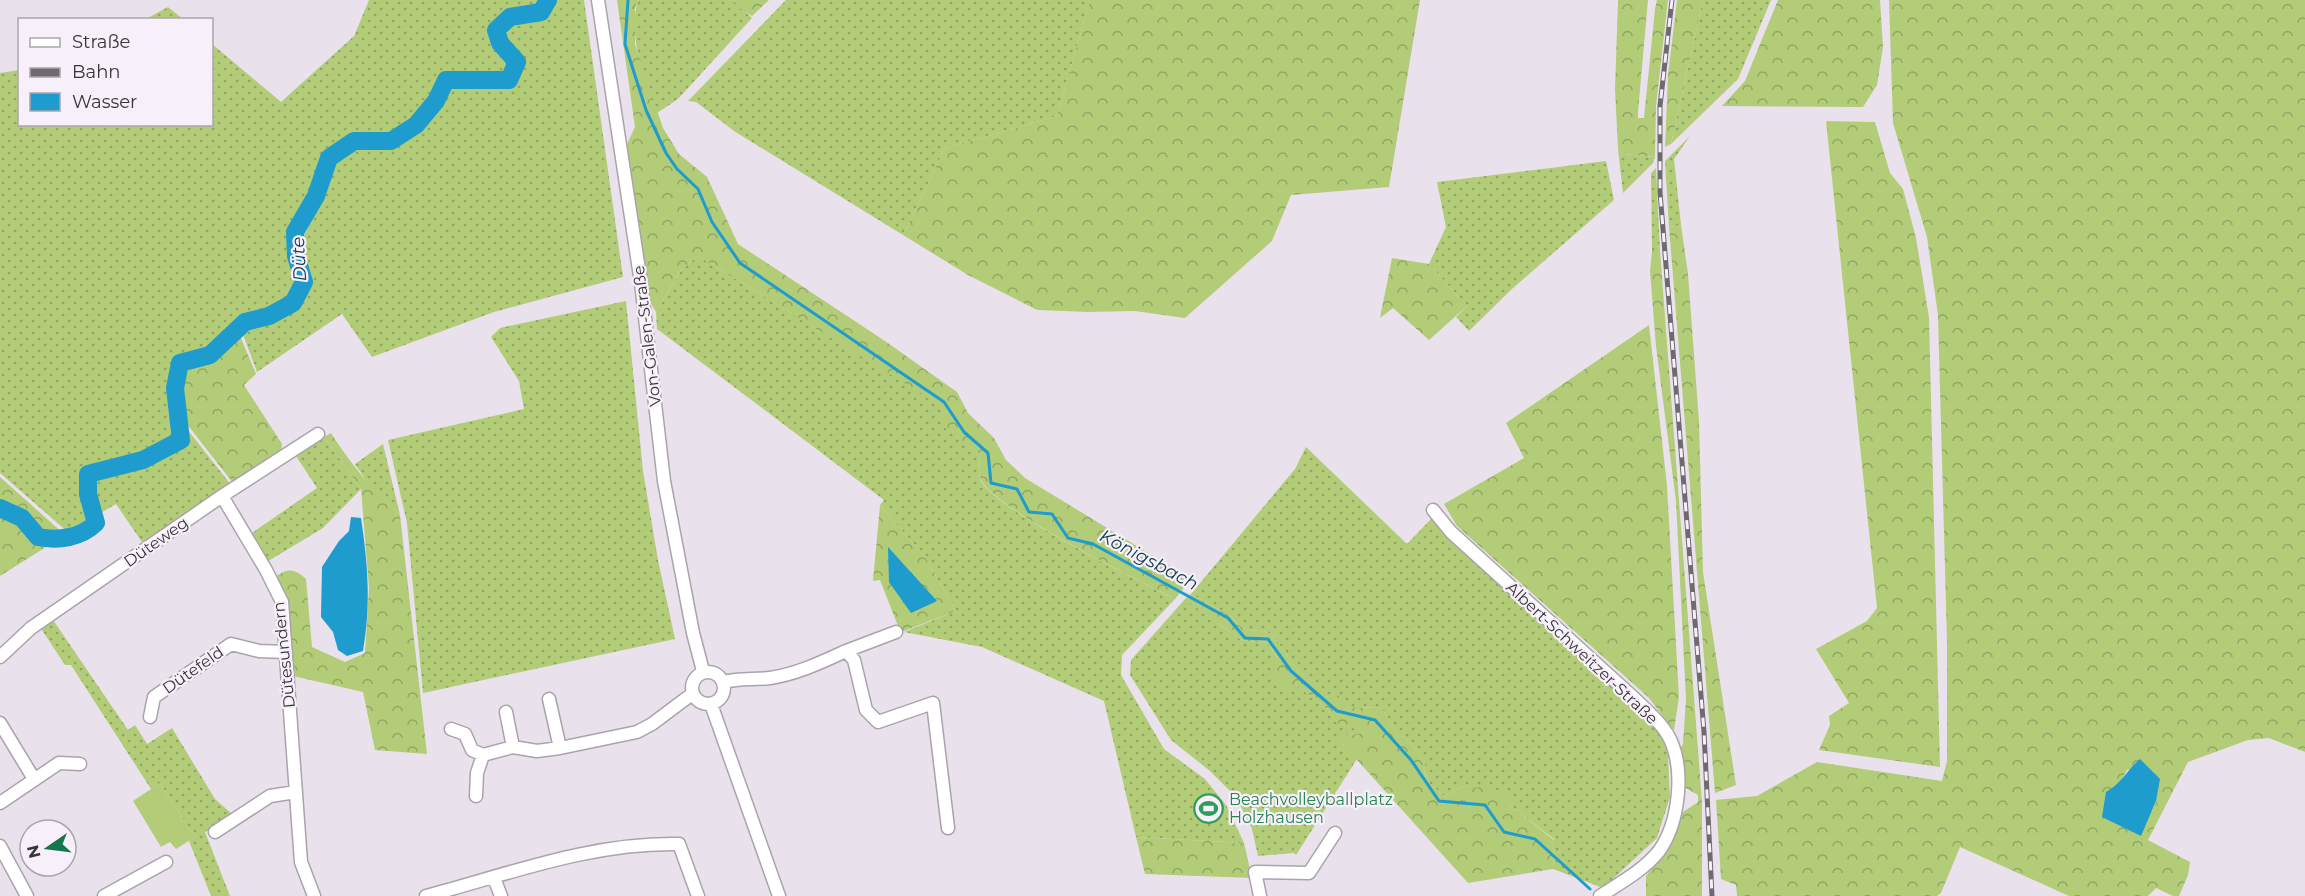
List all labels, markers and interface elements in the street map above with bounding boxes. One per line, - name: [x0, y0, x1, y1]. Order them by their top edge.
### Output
- legend: [18, 18, 213, 126]
- text: Straße: [72, 31, 131, 53]
- text: Bahn: [72, 61, 121, 83]
- text: Wasser: [72, 91, 137, 113]
- water label: Düte: [287, 236, 311, 282]
- street label: Von-Galen-Straße: [629, 265, 665, 407]
- street label: Düteweg: [120, 513, 192, 571]
- water label: Königsbach: [1096, 525, 1202, 595]
- street label: Albert-Schweitzer-Straße: [1502, 578, 1662, 728]
- street label: Dütesundern: [269, 601, 299, 709]
- street label: Dütefeld: [159, 642, 227, 698]
- place label: Beachvolleyballplatz Holzhausen: [1229, 790, 1393, 827]
- sports icon: Beachvolleyballplatz Holzhausen: [1192, 792, 1224, 824]
- north arrow: [18, 818, 78, 878]
- text: N: [23, 843, 45, 860]

